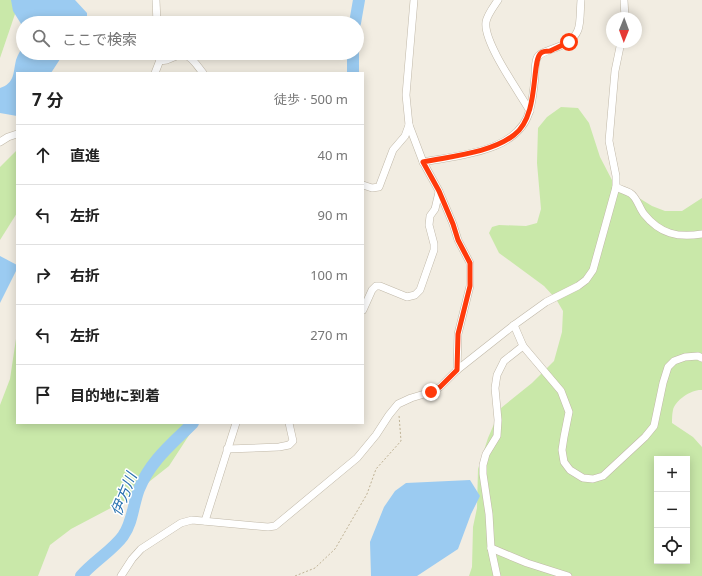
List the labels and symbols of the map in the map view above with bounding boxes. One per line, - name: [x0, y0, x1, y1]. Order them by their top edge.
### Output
- north arrow: [606, 12, 642, 48]
- route start: [560, 33, 578, 51]
- route end: [422, 383, 440, 401]
- water label: 伊方川: [105, 468, 141, 519]

